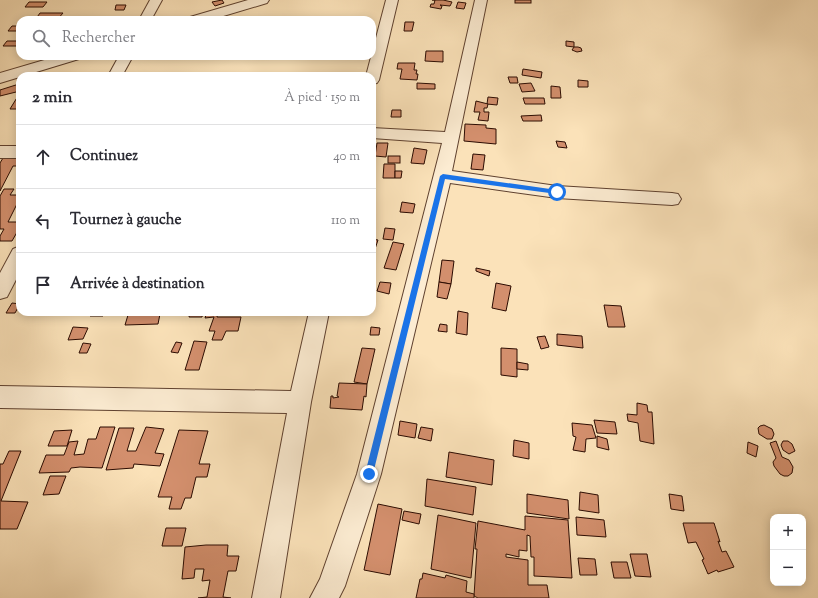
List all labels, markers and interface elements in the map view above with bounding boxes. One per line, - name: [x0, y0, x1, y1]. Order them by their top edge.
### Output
- search box: [16, 16, 376, 60]
- icon: search: [30, 27, 52, 49]
- text: Rechercher: [62, 28, 135, 49]
- text: 2 min: [32, 86, 73, 110]
- text: À pied · 150 m: [284, 89, 360, 107]
- icon: ahead: [32, 146, 54, 168]
- text: Continuez: [70, 146, 138, 167]
- text: 40 m: [333, 148, 360, 166]
- route start: [548, 183, 566, 201]
- icon: left: [32, 210, 54, 232]
- text: Tournez à gauche: [70, 210, 181, 231]
- text: 110 m: [331, 212, 360, 230]
- icon: arrive: [32, 274, 54, 296]
- text: Arrivée à destination: [70, 274, 205, 295]
- route end: [360, 465, 378, 483]
- map controls: [770, 514, 806, 586]
- button: +: [770, 514, 806, 550]
- button: −: [770, 550, 806, 586]

